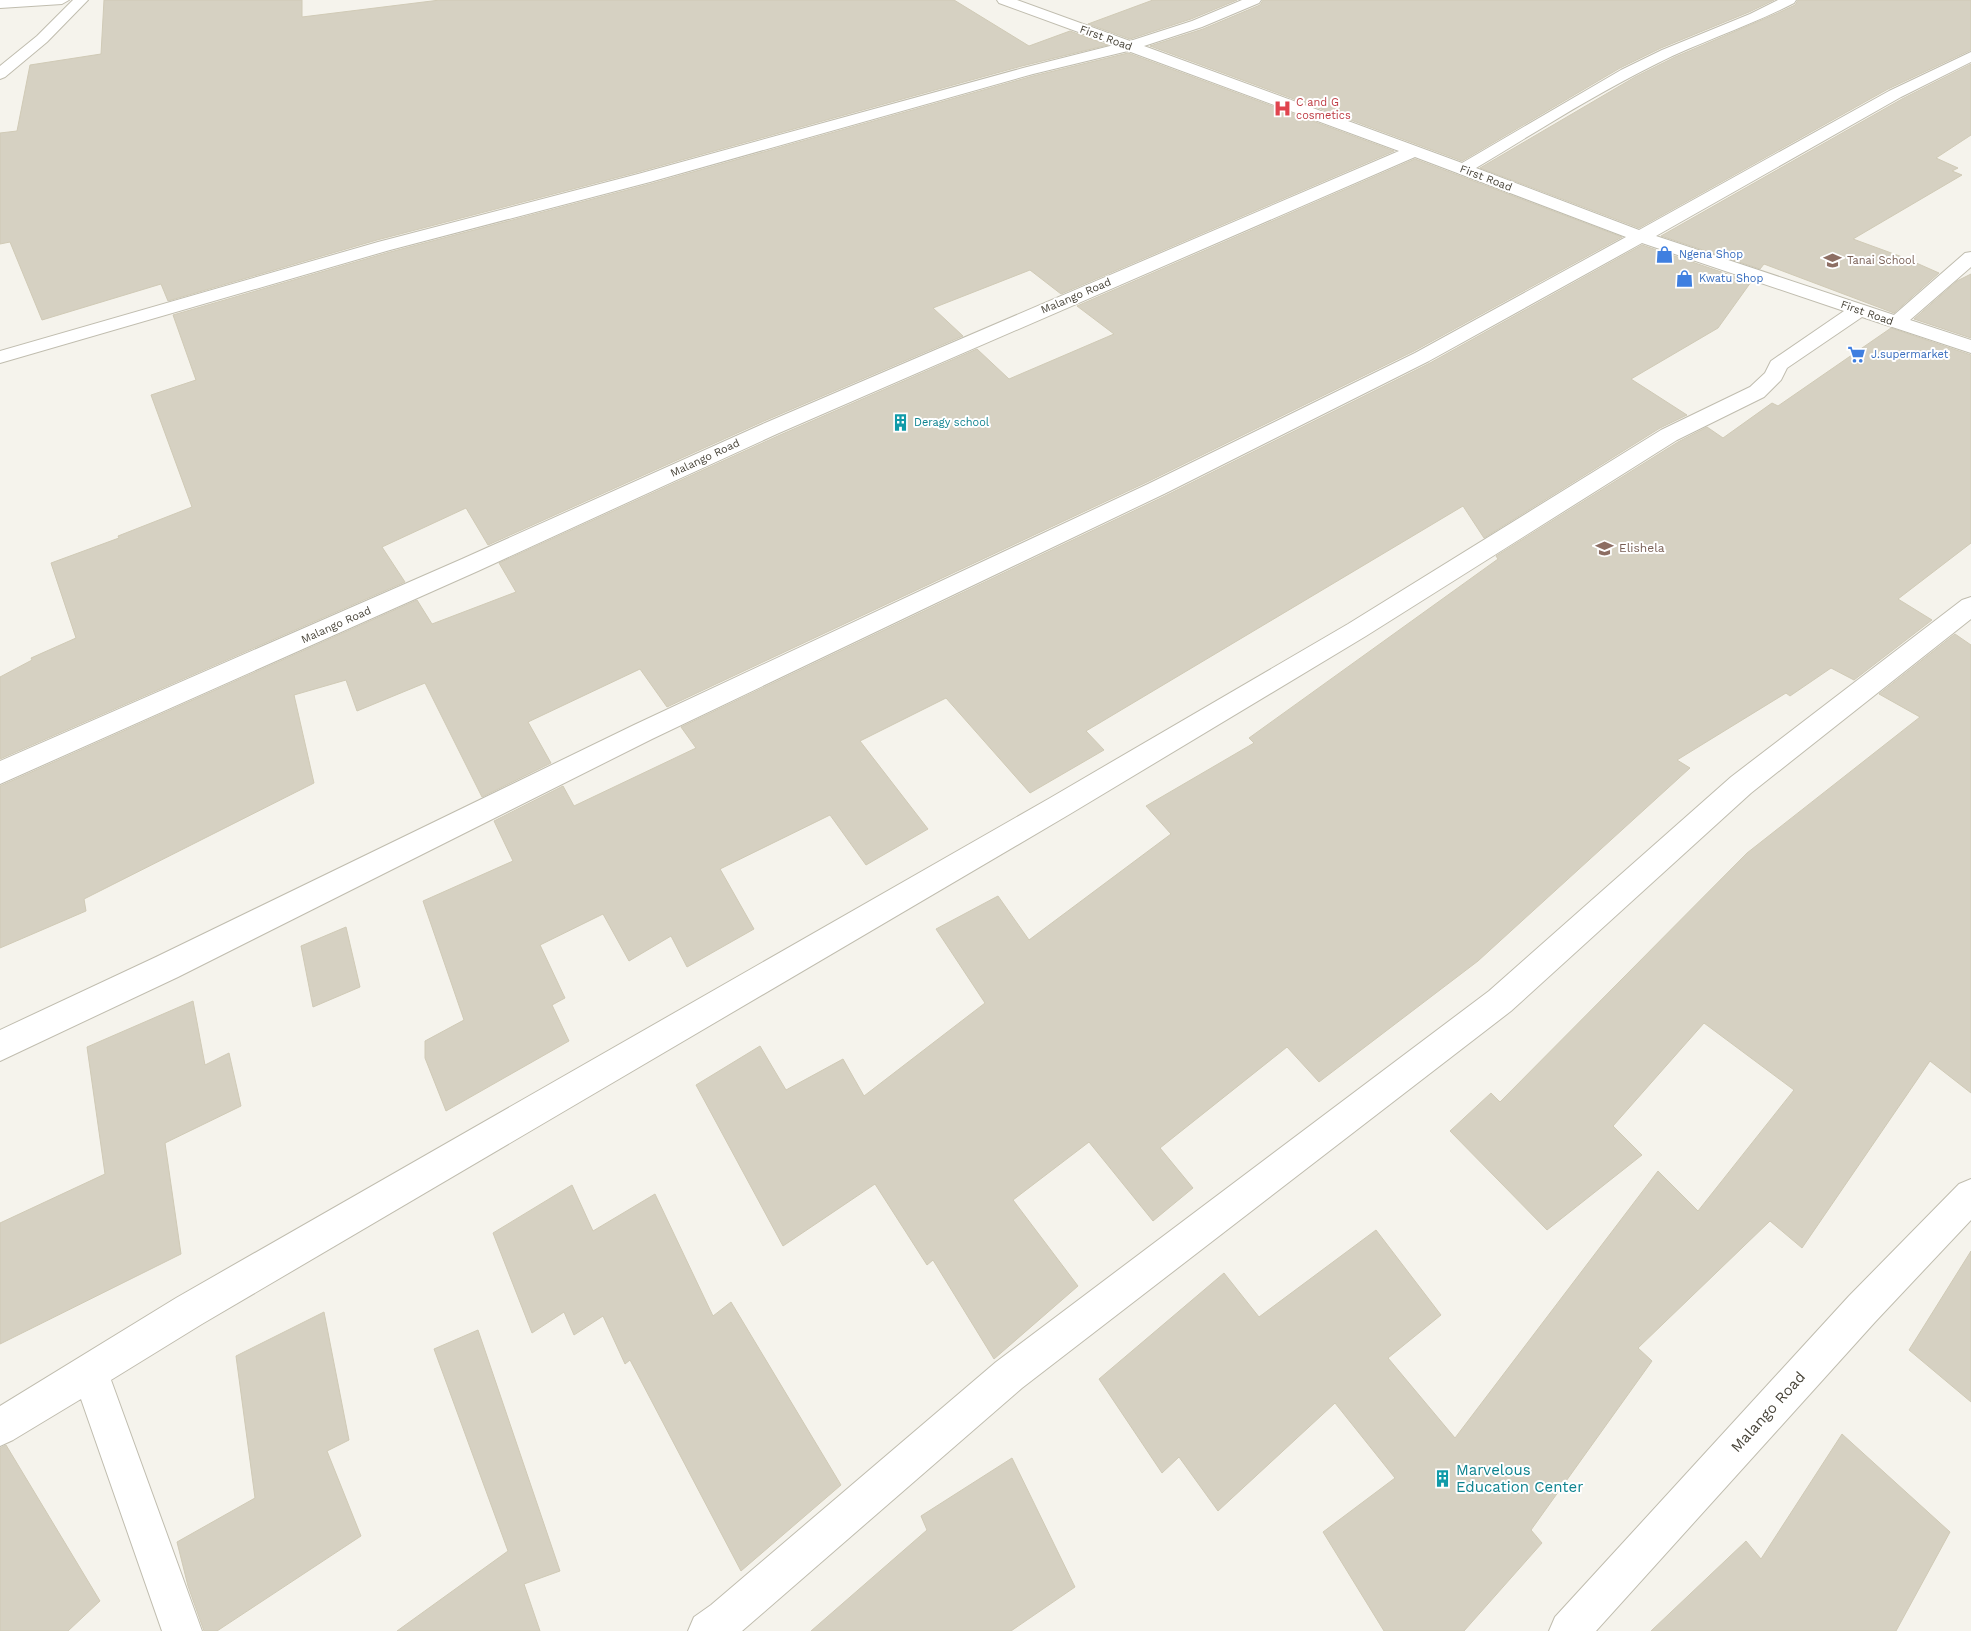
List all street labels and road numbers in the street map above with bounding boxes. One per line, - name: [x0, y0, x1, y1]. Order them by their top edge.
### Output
- street label: First Road: [1078, 23, 1134, 53]
- street label: First Road: [1458, 162, 1514, 194]
- street label: Malango Road: [1039, 275, 1113, 317]
- street label: First Road: [1839, 298, 1895, 328]
- street label: Malango Road: [668, 436, 742, 480]
- street label: Malango Road: [299, 604, 373, 646]
- street label: Malango Road: [1727, 1368, 1809, 1456]

